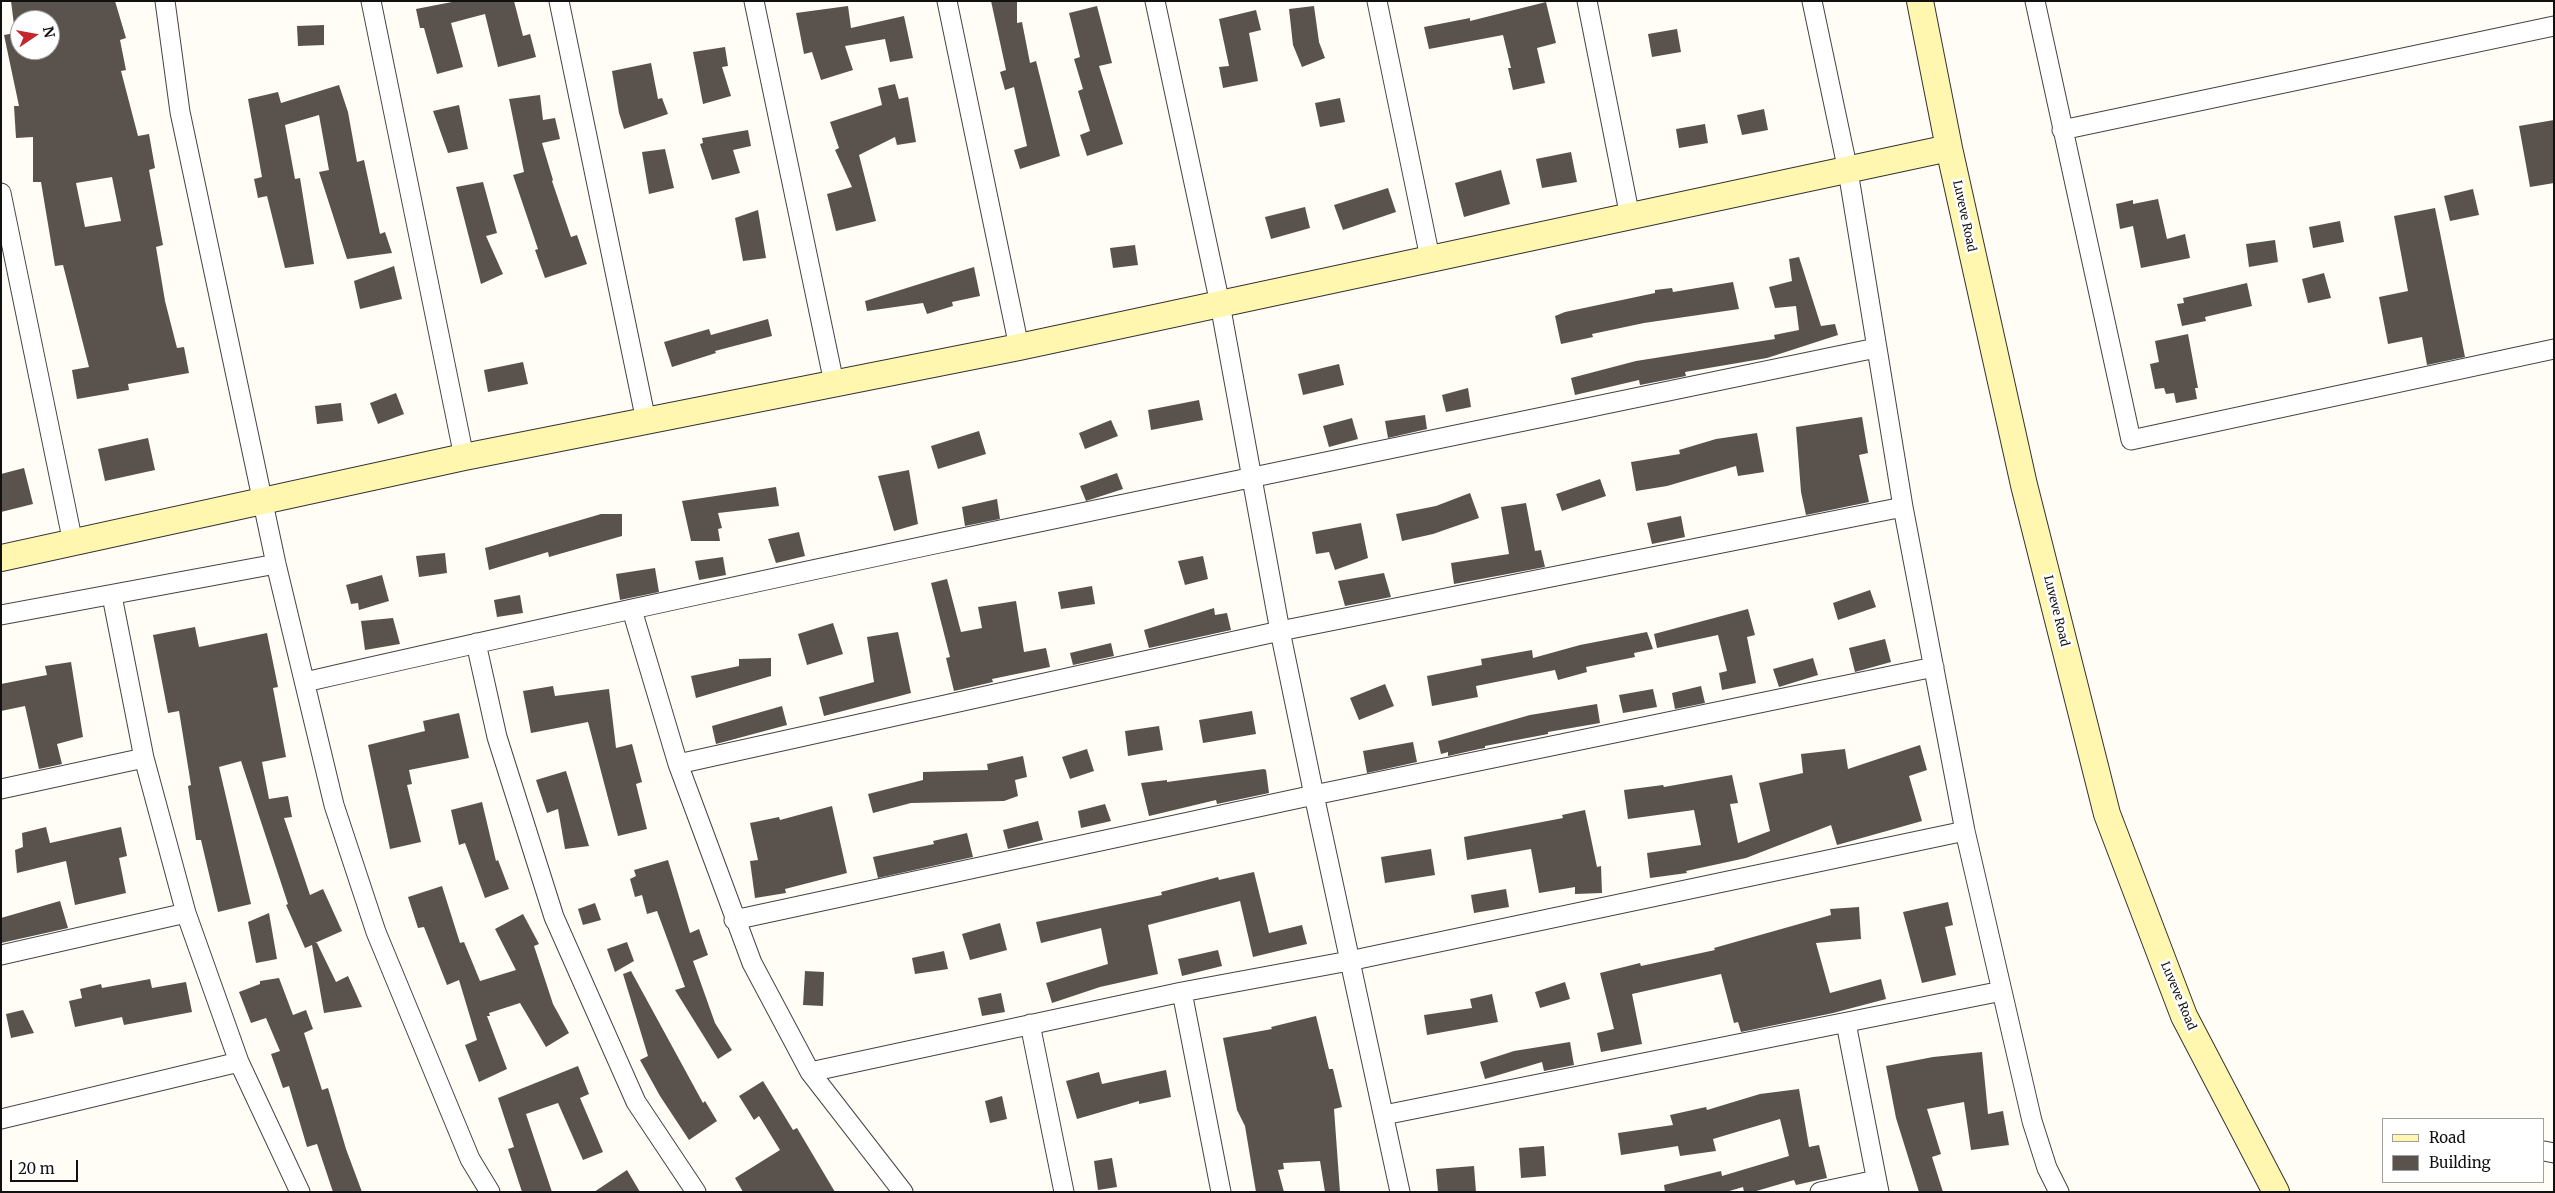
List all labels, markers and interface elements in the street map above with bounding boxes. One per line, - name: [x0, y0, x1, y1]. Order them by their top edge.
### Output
- north arrow: [10, 10, 60, 60]
- text: N: [39, 25, 59, 39]
- street label: Luveve Road: [1949, 179, 1979, 253]
- street label: Luveve Road: [2040, 574, 2072, 648]
- street label: Luveve Road: [2157, 960, 2199, 1032]
- legend: [2382, 1118, 2545, 1183]
- text: Road: [2429, 1128, 2465, 1147]
- scale bar: [12, 1150, 80, 1182]
- text: Building: [2429, 1153, 2491, 1172]
- text: 20 m: [18, 1159, 55, 1178]

